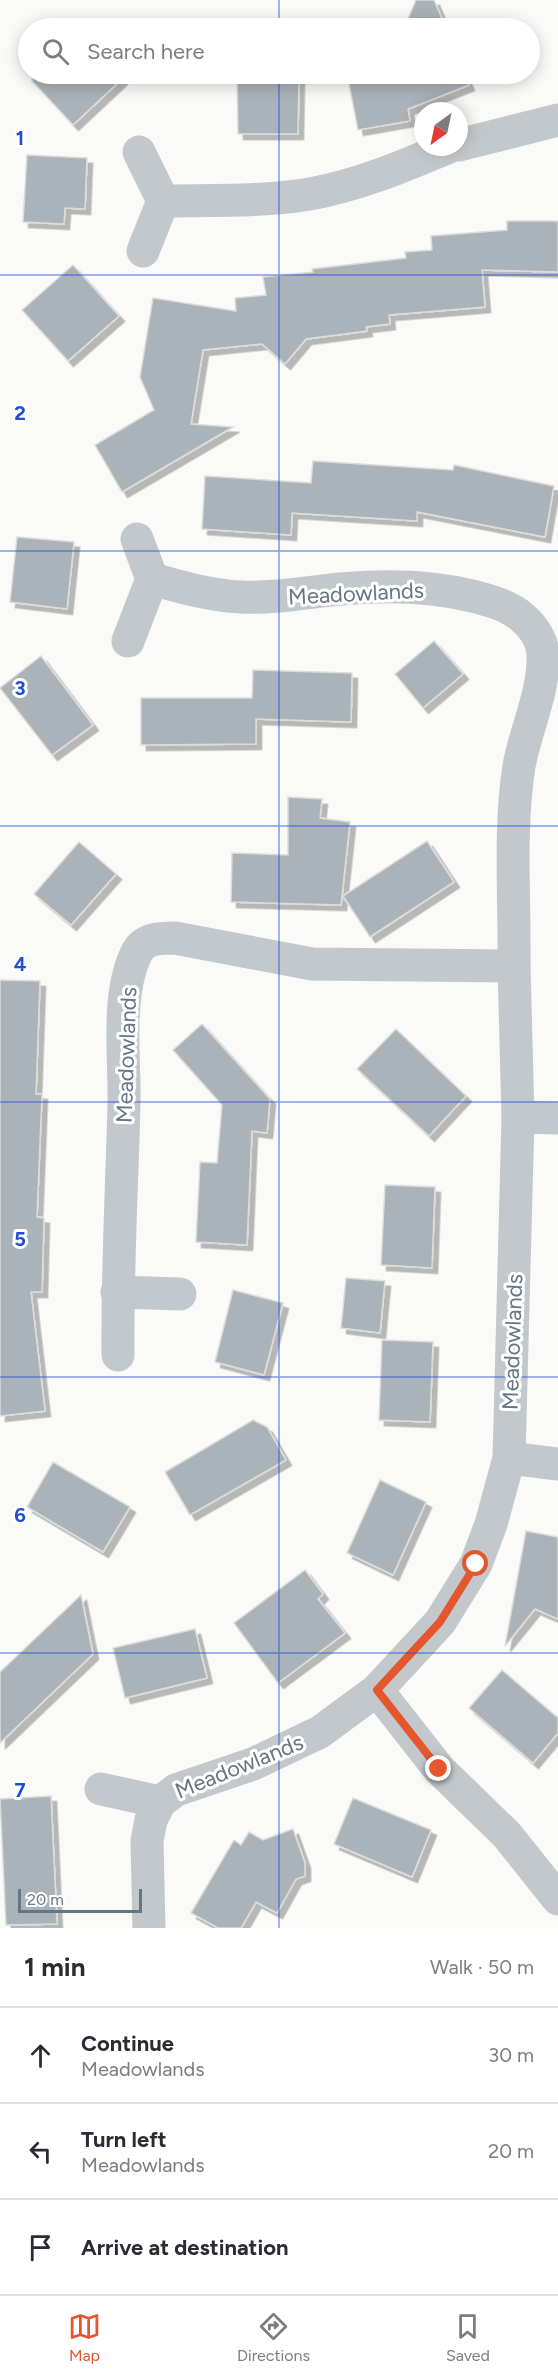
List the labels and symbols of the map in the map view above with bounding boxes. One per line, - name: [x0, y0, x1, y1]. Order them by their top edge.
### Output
- north arrow: [414, 102, 468, 156]
- text: 1: [16, 126, 24, 150]
- text: 2: [14, 401, 26, 425]
- street label: Meadowlands: [287, 576, 425, 611]
- text: 3: [14, 676, 26, 700]
- text: 4: [14, 952, 27, 976]
- street label: Meadowlands: [111, 987, 142, 1123]
- text: 5: [14, 1227, 26, 1251]
- street label: Meadowlands: [497, 1274, 528, 1410]
- text: 6: [14, 1503, 26, 1527]
- route start: [462, 1550, 488, 1576]
- street label: Meadowlands: [171, 1728, 307, 1804]
- route end: [425, 1755, 451, 1781]
- text: 7: [14, 1778, 26, 1802]
- scale bar: [18, 1886, 142, 1914]

